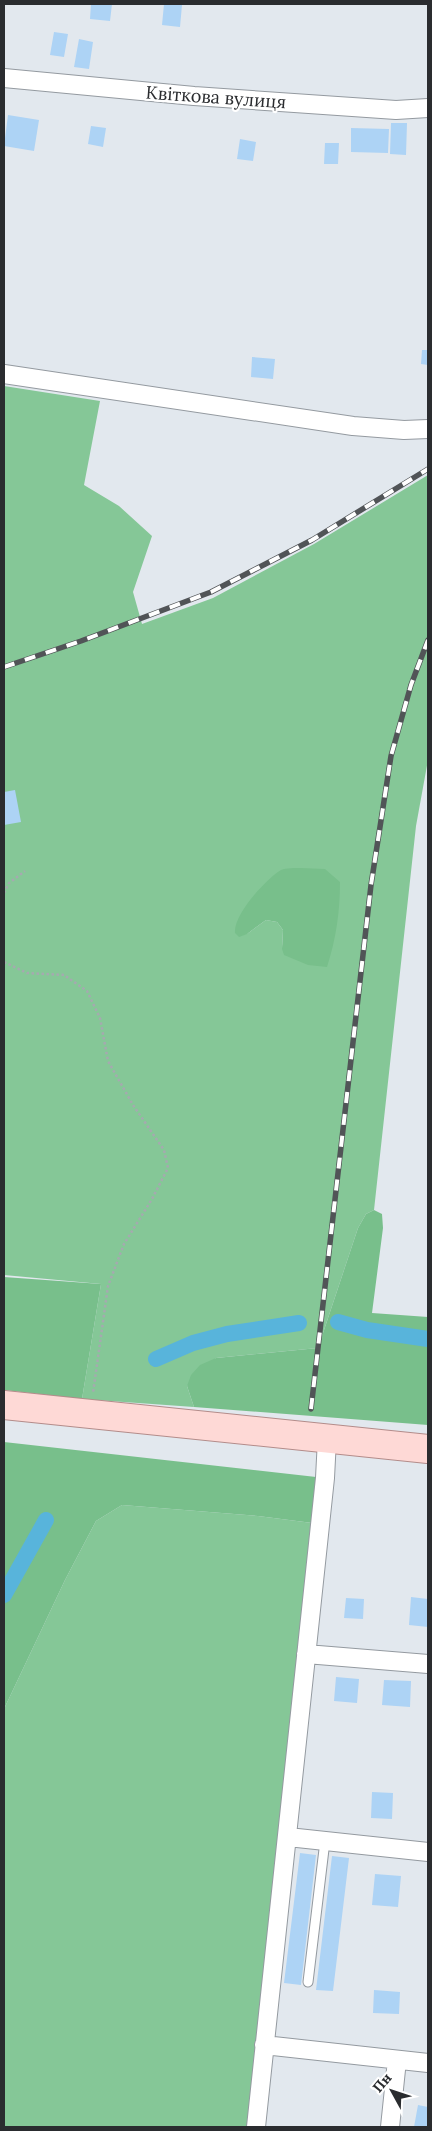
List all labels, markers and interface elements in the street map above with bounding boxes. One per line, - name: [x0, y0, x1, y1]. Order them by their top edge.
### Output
- street label: Квіткова вулиця: [145, 81, 287, 113]
- north arrow: [367, 2066, 417, 2116]
- text: Пн: [369, 2069, 395, 2096]

